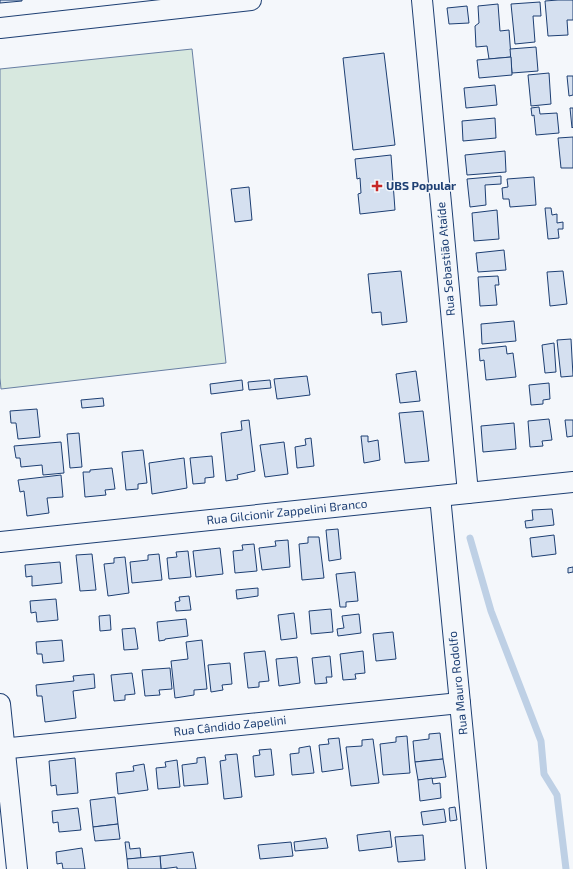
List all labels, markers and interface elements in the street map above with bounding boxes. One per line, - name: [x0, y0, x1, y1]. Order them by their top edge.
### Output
- place label: UBS Popular: [386, 178, 456, 192]
- marker: UBS Popular: [371, 180, 383, 192]
- street label: Rua Sebastião Ataíde: [433, 202, 457, 317]
- street label: Rua Gilcionir Zappelini Branco: [206, 496, 368, 526]
- street label: Rua Mauro Rodolfo: [445, 630, 469, 736]
- street label: Rua Cândido Zapelini: [173, 712, 287, 738]

